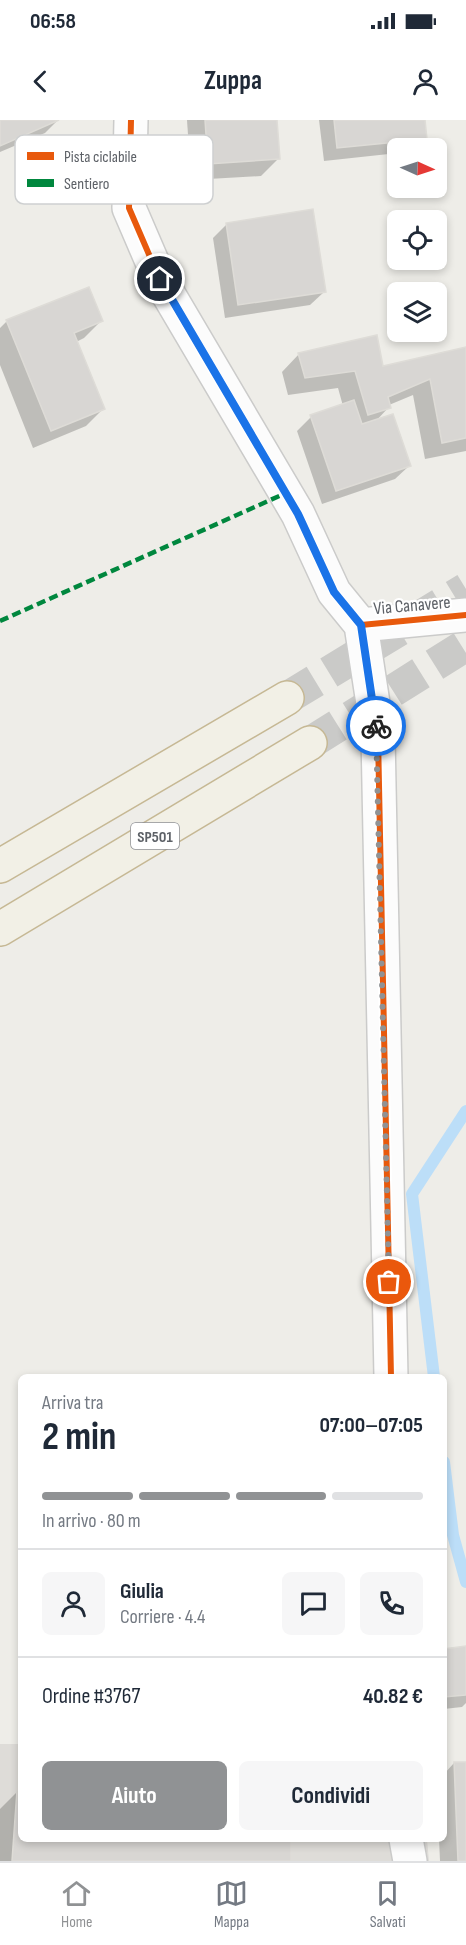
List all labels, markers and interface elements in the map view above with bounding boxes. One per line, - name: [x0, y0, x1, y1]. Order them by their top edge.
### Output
- text: 06:58: [30, 8, 76, 35]
- icon: back: [24, 65, 57, 98]
- text: Zuppa: [204, 65, 262, 97]
- icon: person: [409, 65, 442, 98]
- legend: [15, 135, 213, 204]
- north arrow: [387, 138, 447, 198]
- map controls: [387, 138, 447, 342]
- text: Pista ciclabile: [64, 148, 137, 167]
- text: Sentiero: [64, 175, 110, 194]
- button: locate: [387, 210, 447, 270]
- pin: [134, 253, 185, 304]
- icon: home: [143, 262, 176, 295]
- button: layers: [387, 282, 447, 342]
- street label: Via Canavere: [373, 592, 451, 619]
- courier: [346, 696, 406, 756]
- icon: bike: [360, 710, 393, 743]
- road number: SP501: [131, 823, 179, 849]
- pin: [363, 1256, 414, 1307]
- icon: bag: [372, 1265, 405, 1298]
- text: Arriva tra: [42, 1391, 104, 1415]
- text: 07:00–07:05: [319, 1412, 423, 1439]
- text: 2 min: [42, 1414, 116, 1461]
- text: In arrivo · 80 m: [42, 1509, 141, 1533]
- button: person: [42, 1572, 105, 1635]
- button: chat: [282, 1572, 345, 1635]
- button: phone: [360, 1572, 423, 1635]
- text: Giulia: [120, 1578, 164, 1605]
- text: Corriere · 4.4: [120, 1605, 205, 1629]
- text: Ordine #3767: [42, 1683, 140, 1710]
- text: 40.82 €: [363, 1683, 423, 1710]
- button: Aiuto: [42, 1761, 227, 1830]
- button: Condividi: [239, 1761, 423, 1830]
- tab: Home: [60, 1877, 93, 1932]
- tab: Mappa: [214, 1877, 249, 1932]
- tab: Salvati: [370, 1877, 406, 1932]

